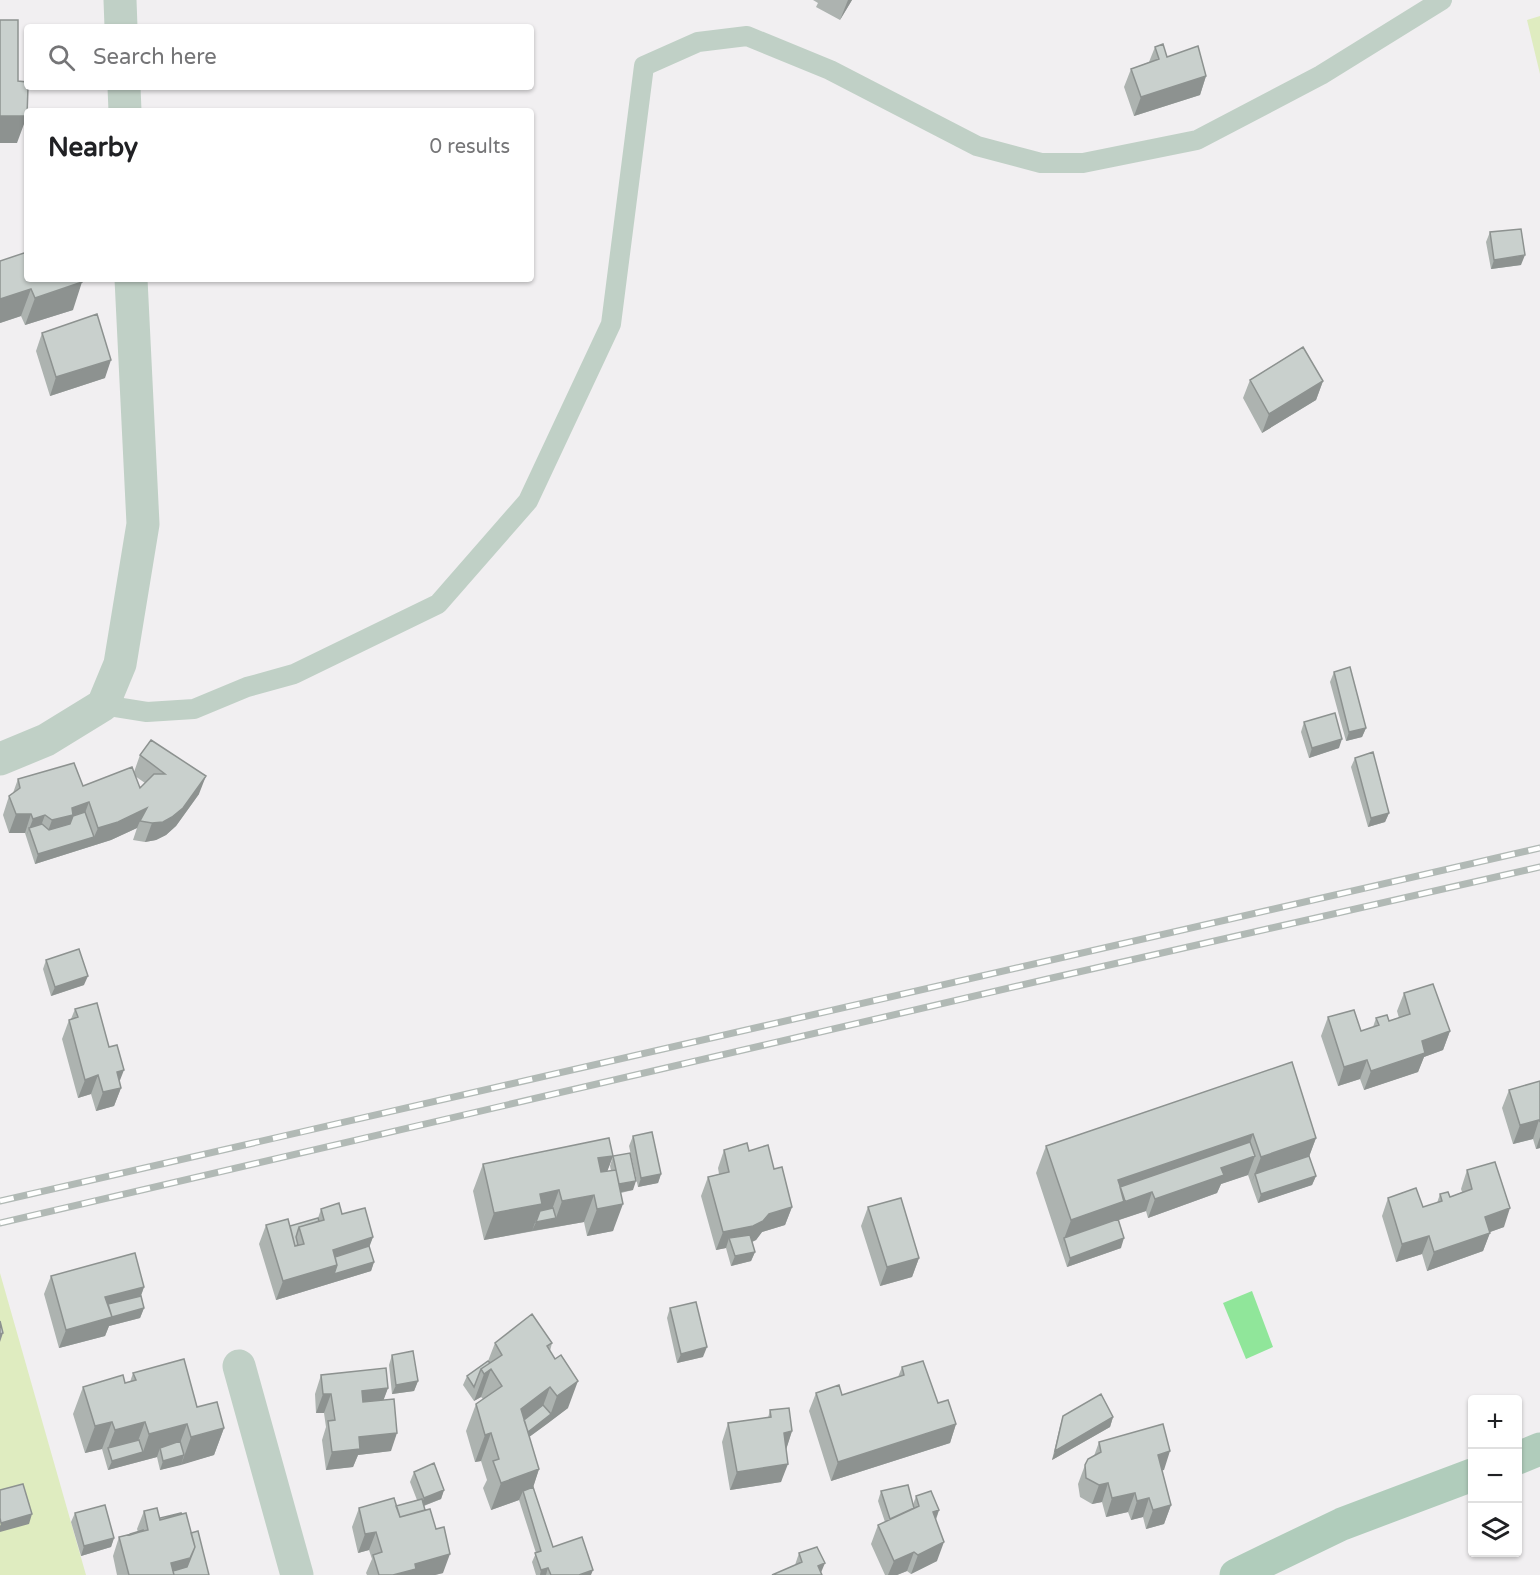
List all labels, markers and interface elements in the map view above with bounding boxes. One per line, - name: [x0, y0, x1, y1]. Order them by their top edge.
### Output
- search box: [24, 24, 534, 90]
- icon: search: [45, 41, 78, 74]
- text: Search here: [93, 44, 217, 70]
- text: Nearby: [48, 132, 138, 163]
- text: 0 results: [430, 135, 510, 159]
- map controls: [1468, 1395, 1522, 1557]
- button: +: [1468, 1395, 1522, 1449]
- button: −: [1468, 1449, 1522, 1503]
- button: layers: [1468, 1503, 1522, 1557]

